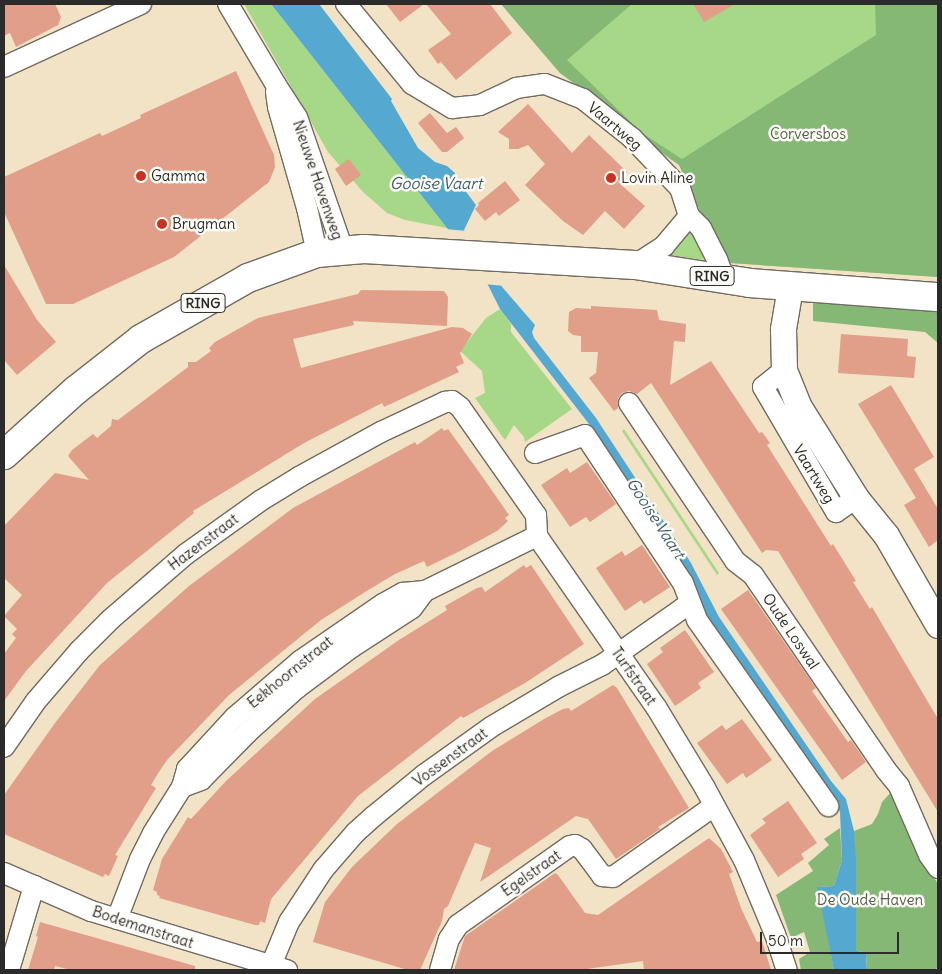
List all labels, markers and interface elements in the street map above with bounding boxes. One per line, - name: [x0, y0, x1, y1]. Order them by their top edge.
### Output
- street label: Vaartweg: [584, 98, 646, 154]
- street label: Nieuwe Havenweg: [289, 118, 347, 242]
- park label: Corversbos: [770, 125, 846, 143]
- place label: Gamma: [151, 167, 205, 185]
- place label: Lovin Aline: [621, 169, 693, 187]
- marker: Gamma: [135, 170, 147, 182]
- marker: Lovin Aline: [605, 172, 617, 184]
- water label: Gooise Vaart: [390, 173, 482, 193]
- place label: Brugman: [172, 215, 235, 233]
- marker: Brugman: [156, 218, 168, 230]
- road number: RING: [690, 264, 734, 288]
- road number: RING: [180, 292, 226, 314]
- street label: Vaartweg: [789, 441, 839, 507]
- water label: Gooise Vaart: [623, 474, 689, 562]
- street label: Hazenstraat: [164, 510, 242, 574]
- street label: Oude Loswal: [759, 590, 823, 672]
- street label: Eekhoornstraat: [244, 632, 336, 712]
- street label: Turfstraat: [608, 644, 660, 708]
- street label: Vossenstraat: [409, 724, 491, 790]
- street label: Egelstraat: [498, 846, 564, 900]
- park label: De Oude Haven: [817, 891, 923, 909]
- street label: Bodemanstraat: [90, 902, 196, 952]
- scale bar: [762, 922, 901, 954]
- text: 50 m: [768, 931, 803, 950]

